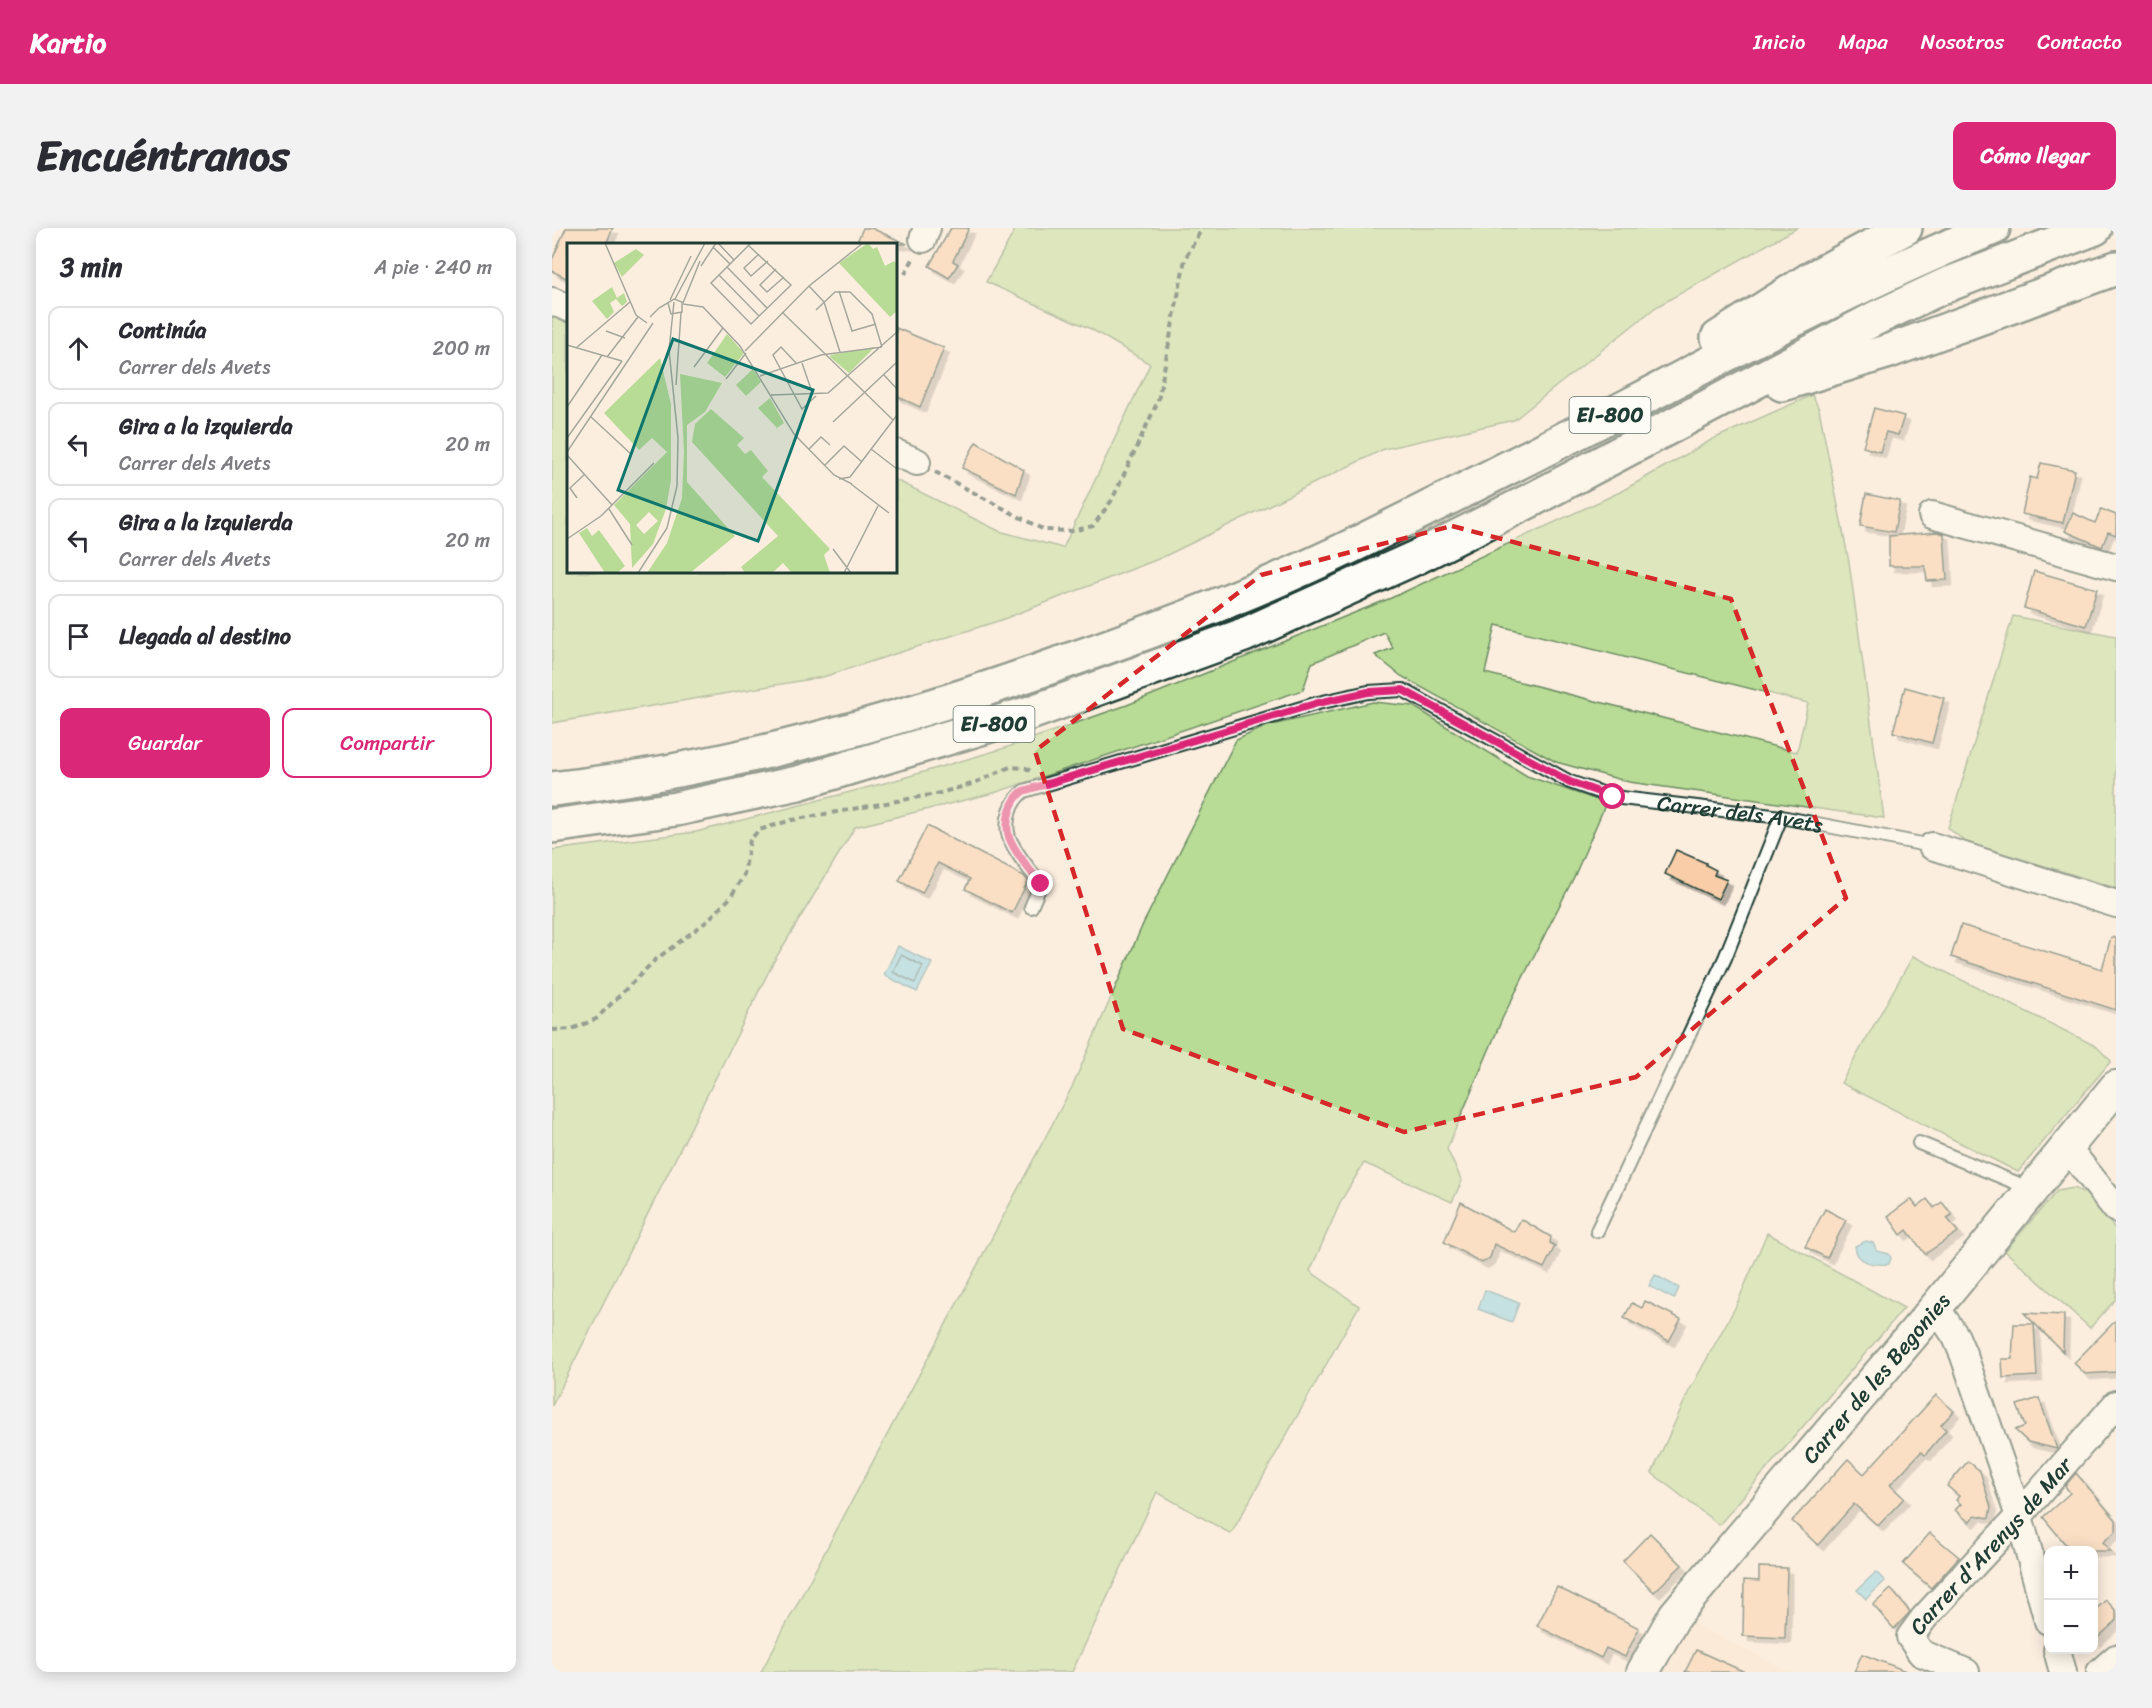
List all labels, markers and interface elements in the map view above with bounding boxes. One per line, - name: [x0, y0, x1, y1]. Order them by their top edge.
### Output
- text: Kartio: [30, 18, 106, 67]
- text: Inicio: [1753, 23, 1805, 61]
- text: Mapa: [1838, 23, 1888, 61]
- text: Nosotros: [1921, 23, 2004, 61]
- text: Contacto: [2037, 23, 2122, 61]
- text: Encuéntranos: [36, 119, 289, 193]
- button: Cómo llegar: [1953, 122, 2116, 190]
- inset map: [567, 243, 897, 573]
- text: 3 min: [60, 244, 122, 290]
- text: A pie · 240 m: [374, 250, 492, 285]
- text: Continúa: [119, 311, 206, 350]
- text: 200 m: [433, 331, 490, 366]
- icon: ahead: [62, 332, 95, 365]
- text: Carrer dels Avets: [119, 350, 271, 385]
- road number: EI-800: [1570, 397, 1650, 433]
- text: Gira a la izquierda: [119, 407, 292, 446]
- text: 20 m: [445, 427, 490, 462]
- icon: left: [62, 428, 95, 461]
- text: Carrer dels Avets: [119, 446, 271, 481]
- text: Gira a la izquierda: [119, 503, 292, 542]
- text: 20 m: [445, 523, 490, 558]
- icon: left: [62, 524, 95, 557]
- text: Carrer dels Avets: [119, 542, 271, 577]
- text: Llegada al destino: [119, 617, 291, 656]
- icon: arrive: [62, 620, 95, 653]
- road number: EI-800: [954, 706, 1034, 742]
- button: Guardar: [60, 708, 270, 778]
- button: Compartir: [282, 708, 492, 778]
- route start: [1599, 783, 1625, 809]
- street label: Carrer dels Avets: [1655, 783, 1826, 845]
- route end: [1027, 870, 1053, 896]
- street label: Carrer de les Begonies: [1792, 1284, 1961, 1473]
- street label: Carrer d'Arenys de Mar: [1899, 1447, 2084, 1643]
- map controls: [2044, 1546, 2098, 1654]
- button: +: [2044, 1546, 2098, 1600]
- button: −: [2044, 1600, 2098, 1654]

